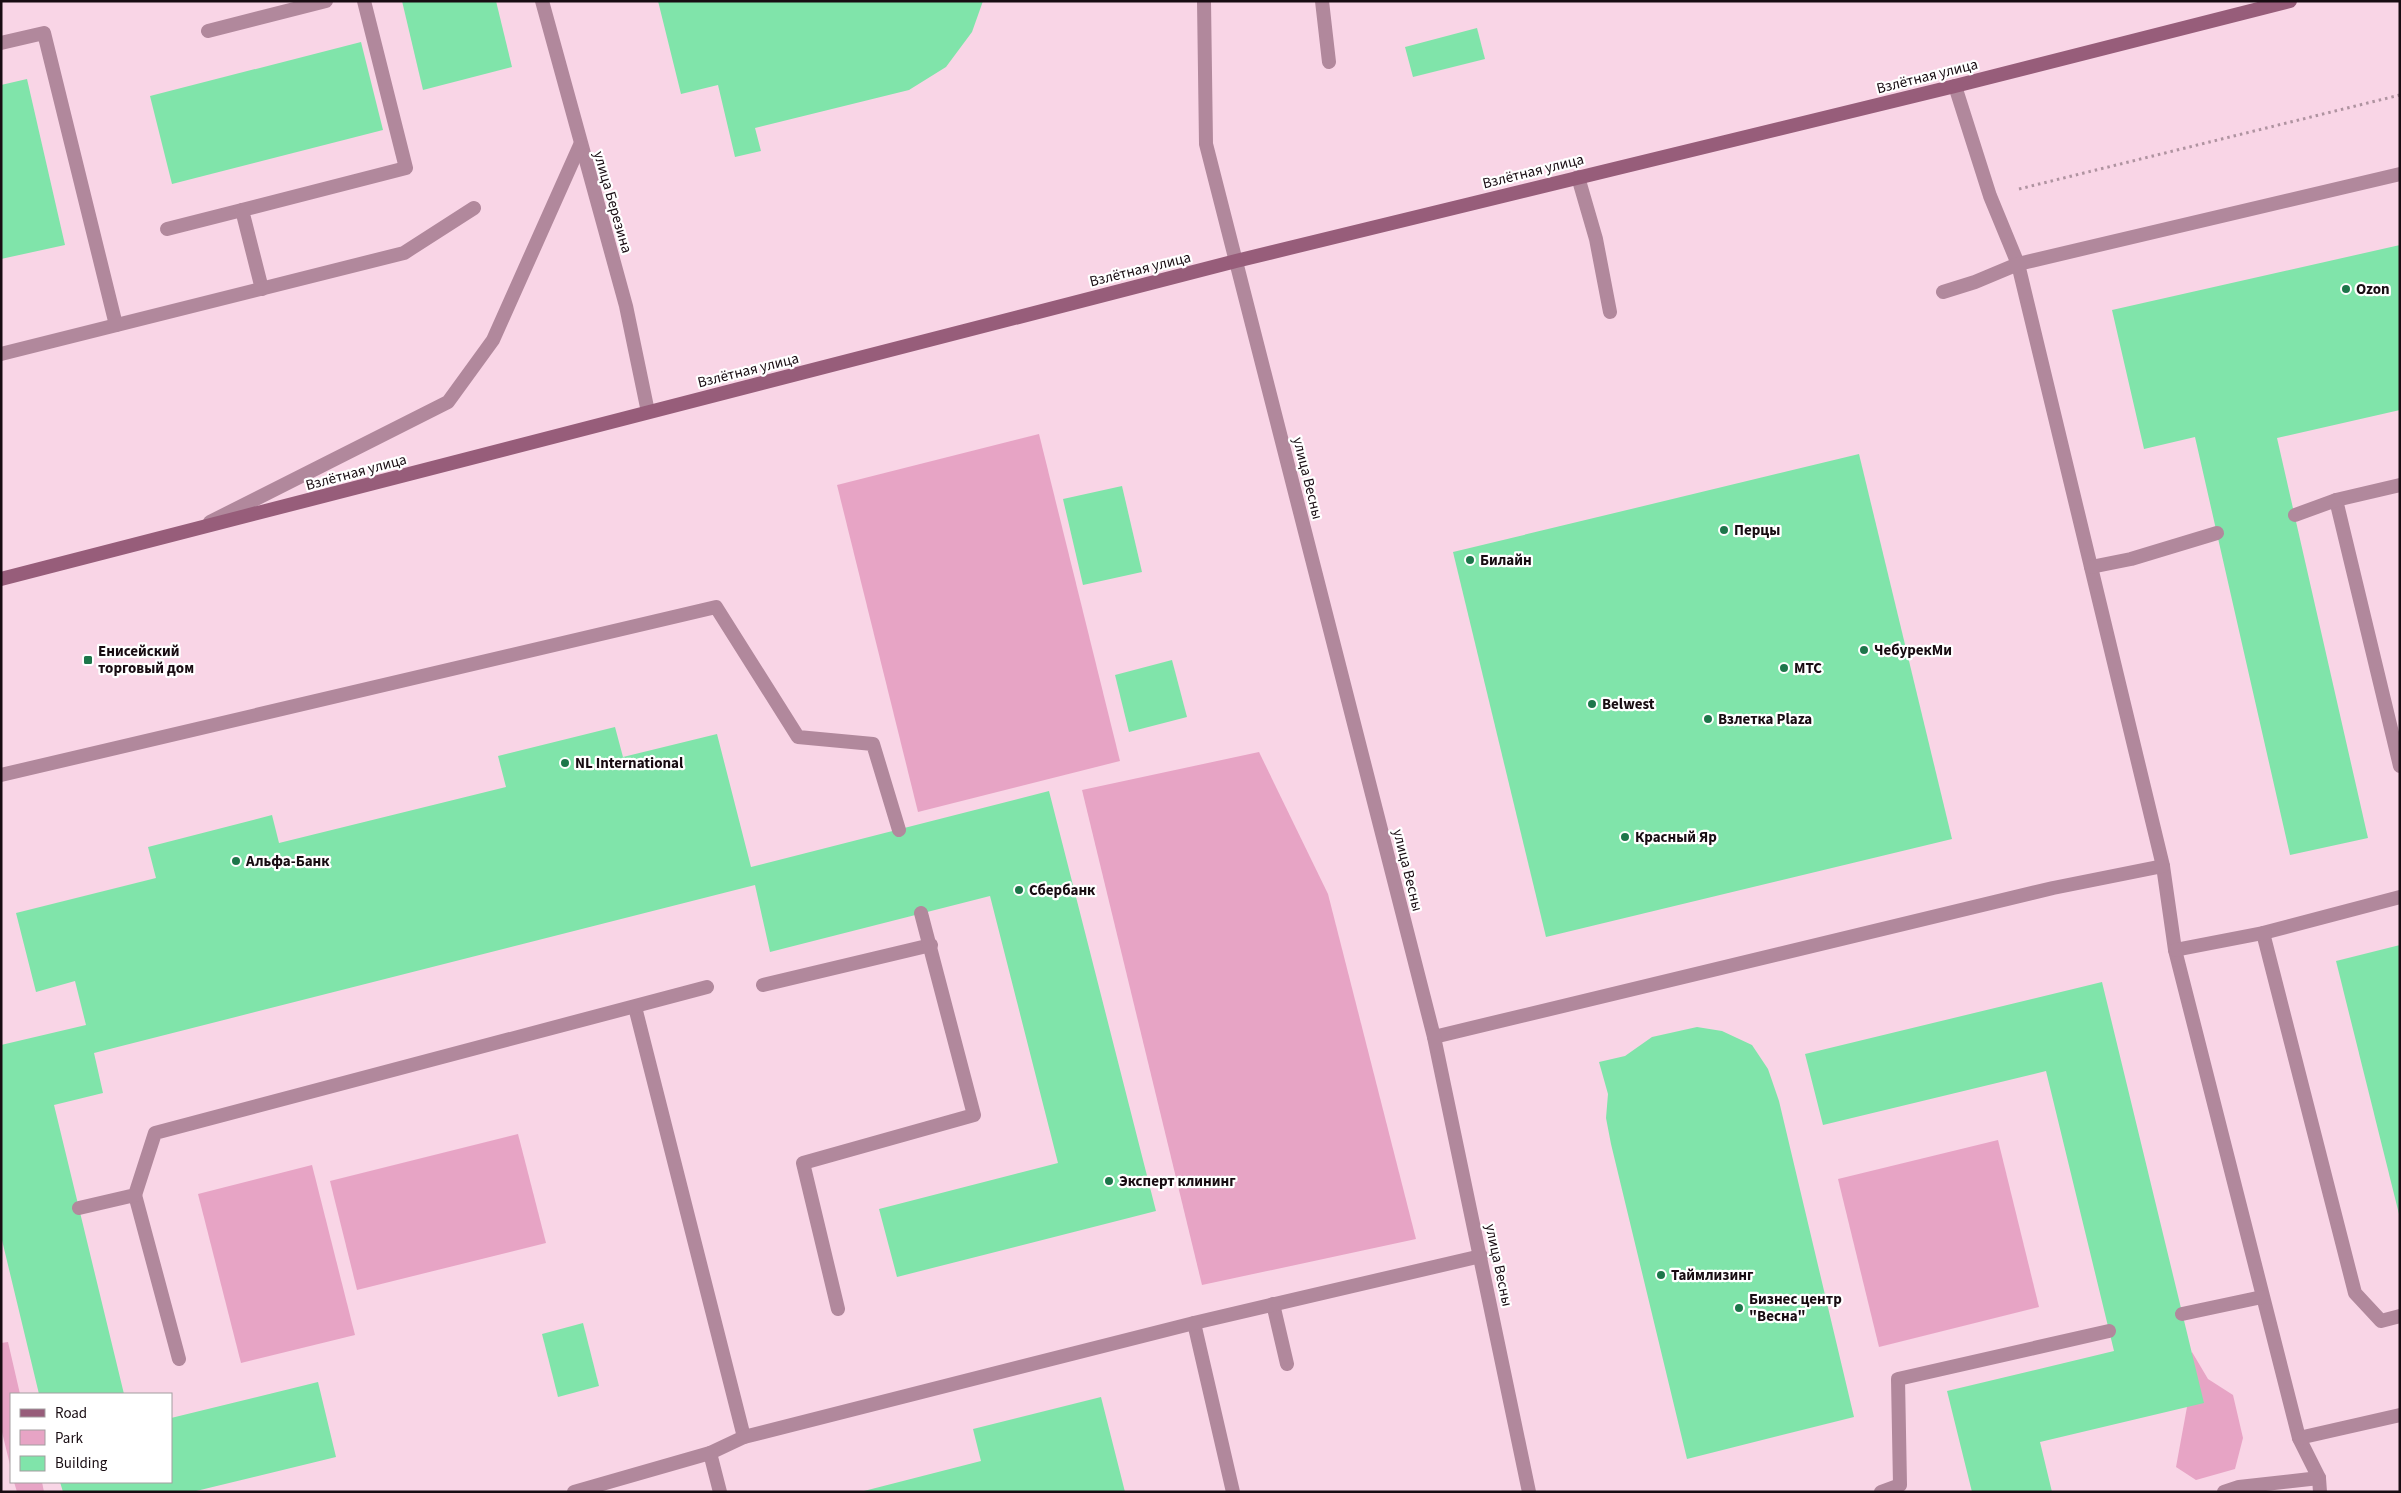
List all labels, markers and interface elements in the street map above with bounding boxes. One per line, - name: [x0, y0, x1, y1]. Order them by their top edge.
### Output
- street label: Взлётная улица: [1874, 54, 1980, 99]
- street label: улица Березина: [588, 149, 637, 256]
- street label: Взлётная улица: [1480, 149, 1586, 194]
- street label: Взлётная улица: [1087, 247, 1193, 292]
- place label: Ozon: [2356, 279, 2390, 300]
- marker: Ozon: [2340, 283, 2352, 295]
- street label: Взлётная улица: [695, 348, 801, 393]
- street label: улица Весны: [1287, 435, 1328, 521]
- street label: Взлётная улица: [303, 449, 409, 496]
- place label: Перцы: [1734, 520, 1780, 541]
- marker: Перцы: [1718, 524, 1730, 536]
- place label: Билайн: [1480, 550, 1532, 571]
- marker: Билайн: [1464, 554, 1476, 566]
- place label: ЧебурекМи: [1874, 640, 1952, 661]
- place label: Енисейский торговый дом: [98, 641, 194, 679]
- marker: ЧебурекМи: [1858, 644, 1870, 656]
- marker: Енисейский торговый дом: [82, 654, 94, 666]
- place label: МТС: [1794, 658, 1822, 679]
- marker: МТС: [1778, 662, 1790, 674]
- place label: Belwest: [1602, 694, 1655, 715]
- marker: Belwest: [1586, 698, 1598, 710]
- place label: Взлетка Plaza: [1718, 709, 1812, 730]
- marker: Взлетка Plaza: [1702, 713, 1714, 725]
- place label: NL International: [575, 753, 684, 774]
- marker: NL International: [559, 757, 571, 769]
- street label: улица Весны: [1387, 827, 1428, 913]
- place label: Красный Яр: [1635, 827, 1717, 848]
- marker: Красный Яр: [1619, 831, 1631, 843]
- place label: Альфа-Банк: [245, 851, 330, 872]
- marker: Альфа-Банк: [230, 855, 242, 867]
- place label: Сбербанк: [1029, 880, 1096, 901]
- marker: Сбербанк: [1013, 884, 1025, 896]
- place label: Эксперт клининг: [1119, 1171, 1236, 1192]
- marker: Эксперт клининг: [1103, 1175, 1115, 1187]
- street label: улица Весны: [1480, 1222, 1518, 1308]
- place label: Таймлизинг: [1671, 1265, 1754, 1286]
- marker: Таймлизинг: [1655, 1269, 1667, 1281]
- place label: Бизнес центр "Весна": [1749, 1289, 1842, 1327]
- marker: Бизнес центр "Весна": [1733, 1302, 1745, 1314]
- legend: [10, 1393, 172, 1483]
- text: Road: [55, 1403, 87, 1424]
- text: Park: [55, 1428, 84, 1449]
- text: Building: [55, 1453, 108, 1474]

